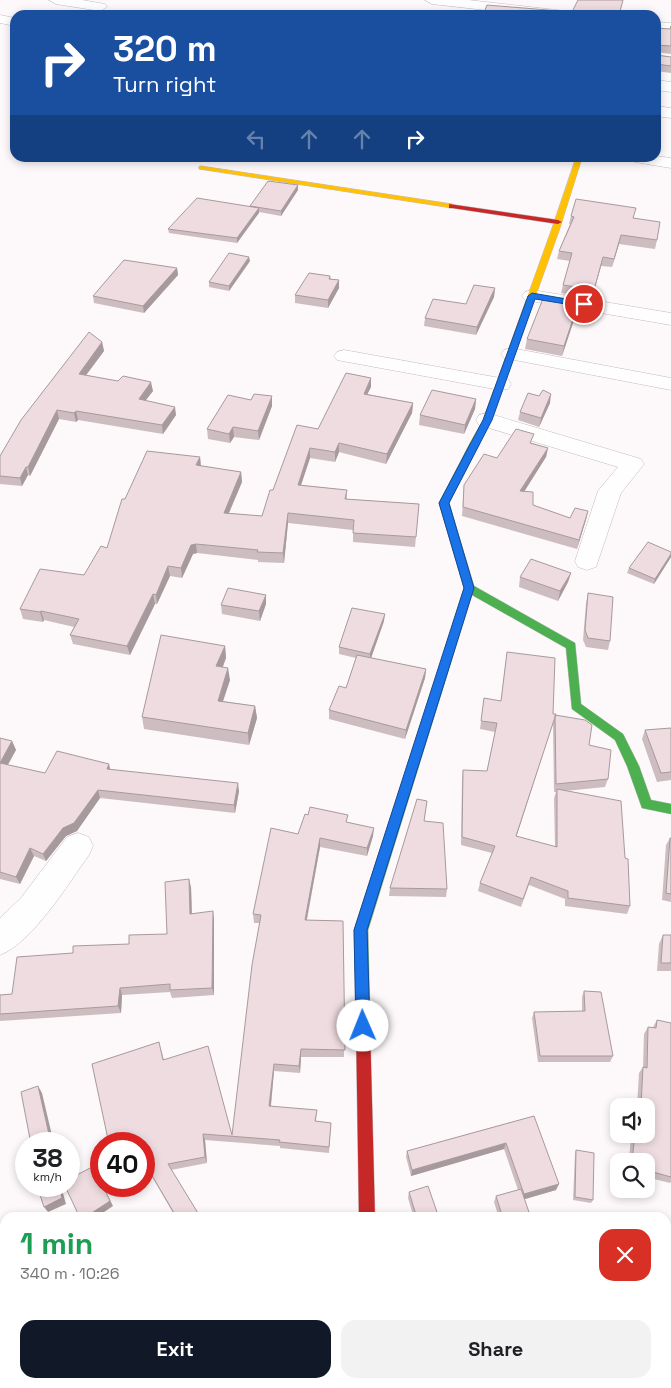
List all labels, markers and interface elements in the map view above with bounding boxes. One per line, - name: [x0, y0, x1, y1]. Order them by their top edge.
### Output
- text: 320 m: [113, 27, 217, 71]
- icon: right: [30, 30, 95, 95]
- text: Turn right: [113, 70, 216, 98]
- icon: left: [242, 125, 270, 153]
- icon: ahead: [295, 125, 323, 153]
- icon: ahead: [348, 125, 376, 153]
- icon: right: [401, 125, 429, 153]
- pin: [563, 283, 605, 325]
- icon: arrive: [570, 290, 598, 318]
- position arrow: [336, 999, 388, 1051]
- map controls: [610, 1098, 655, 1198]
- button: sound: [610, 1098, 655, 1143]
- speed limit sign: 40: [90, 1132, 155, 1197]
- text: 38: [32, 1142, 63, 1174]
- button: search: [610, 1153, 655, 1198]
- text: km/h: [33, 1169, 62, 1185]
- text: 1 min: [20, 1224, 93, 1263]
- button: close: [599, 1229, 651, 1281]
- text: 340 m · 10:26: [20, 1263, 119, 1284]
- button: Exit: [20, 1320, 331, 1378]
- button: Share: [341, 1320, 651, 1378]

